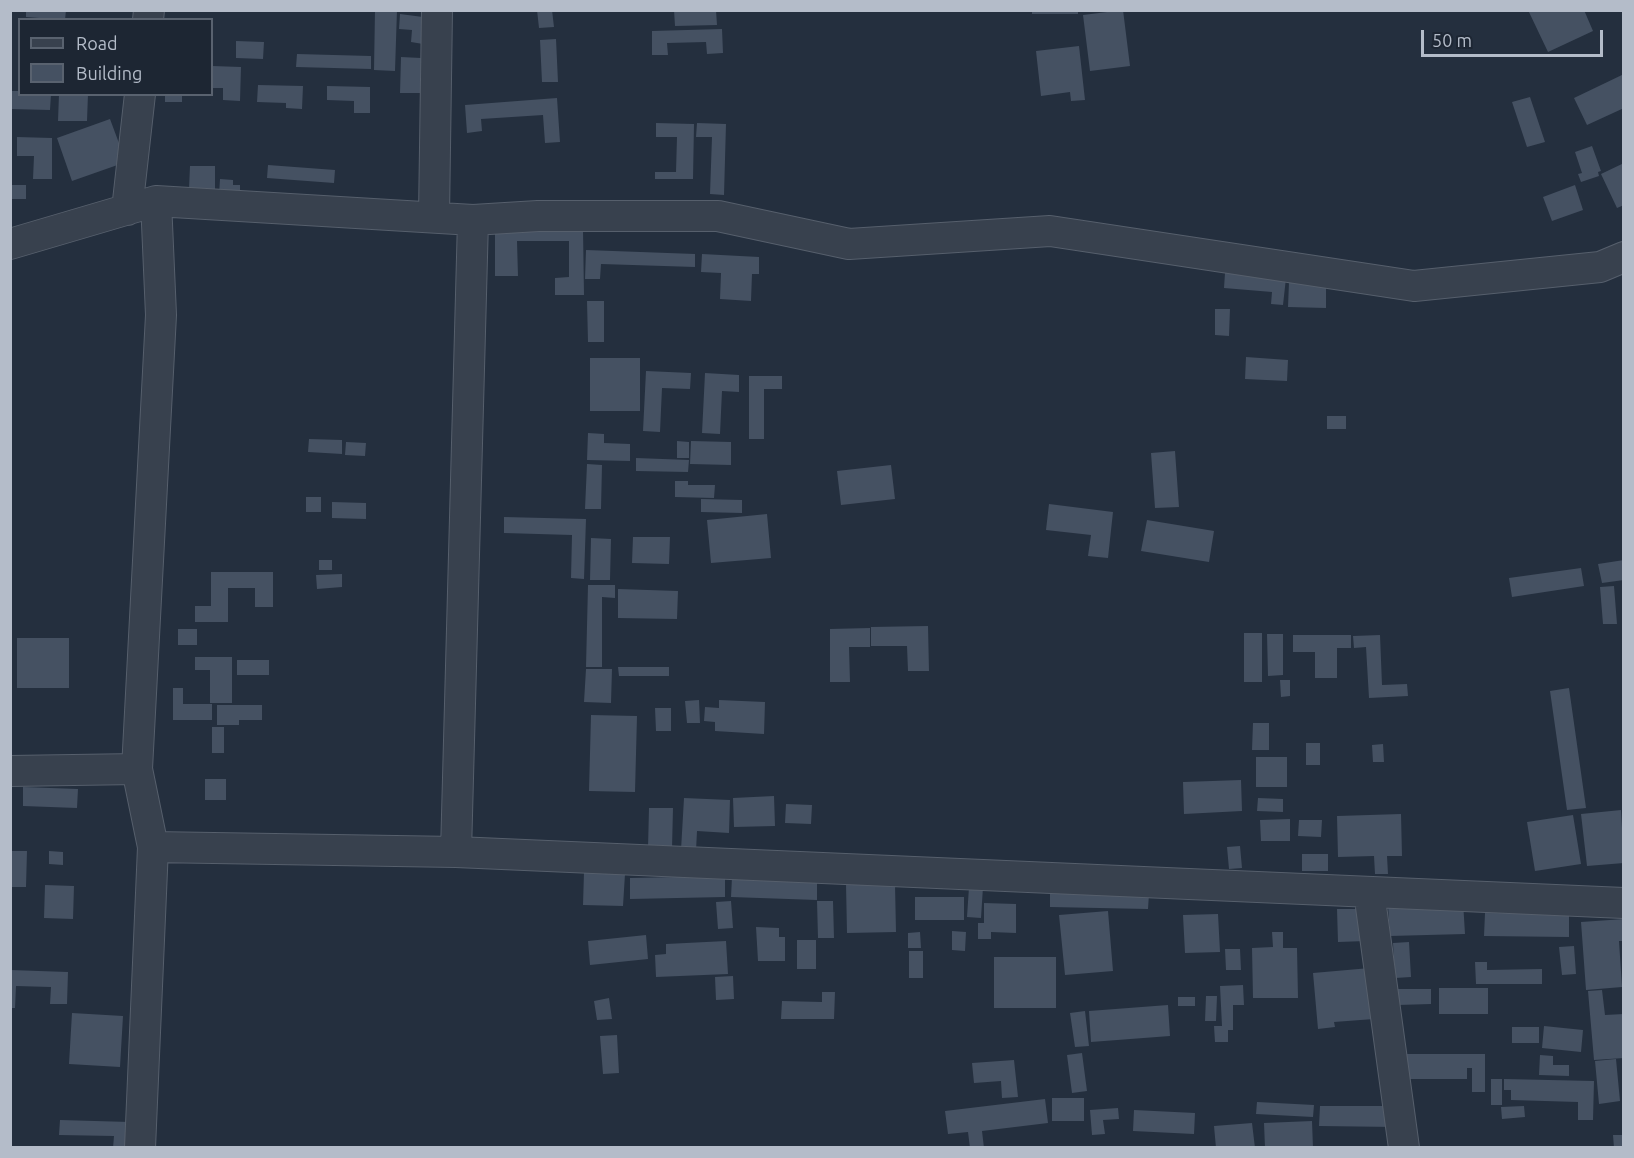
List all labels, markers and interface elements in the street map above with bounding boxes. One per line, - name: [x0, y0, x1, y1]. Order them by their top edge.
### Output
- legend: [18, 18, 213, 96]
- scale bar: [1424, 18, 1606, 56]
- text: 50 m: [1432, 30, 1472, 50]
- text: Road: [76, 33, 118, 53]
- text: Building: [76, 63, 142, 83]

